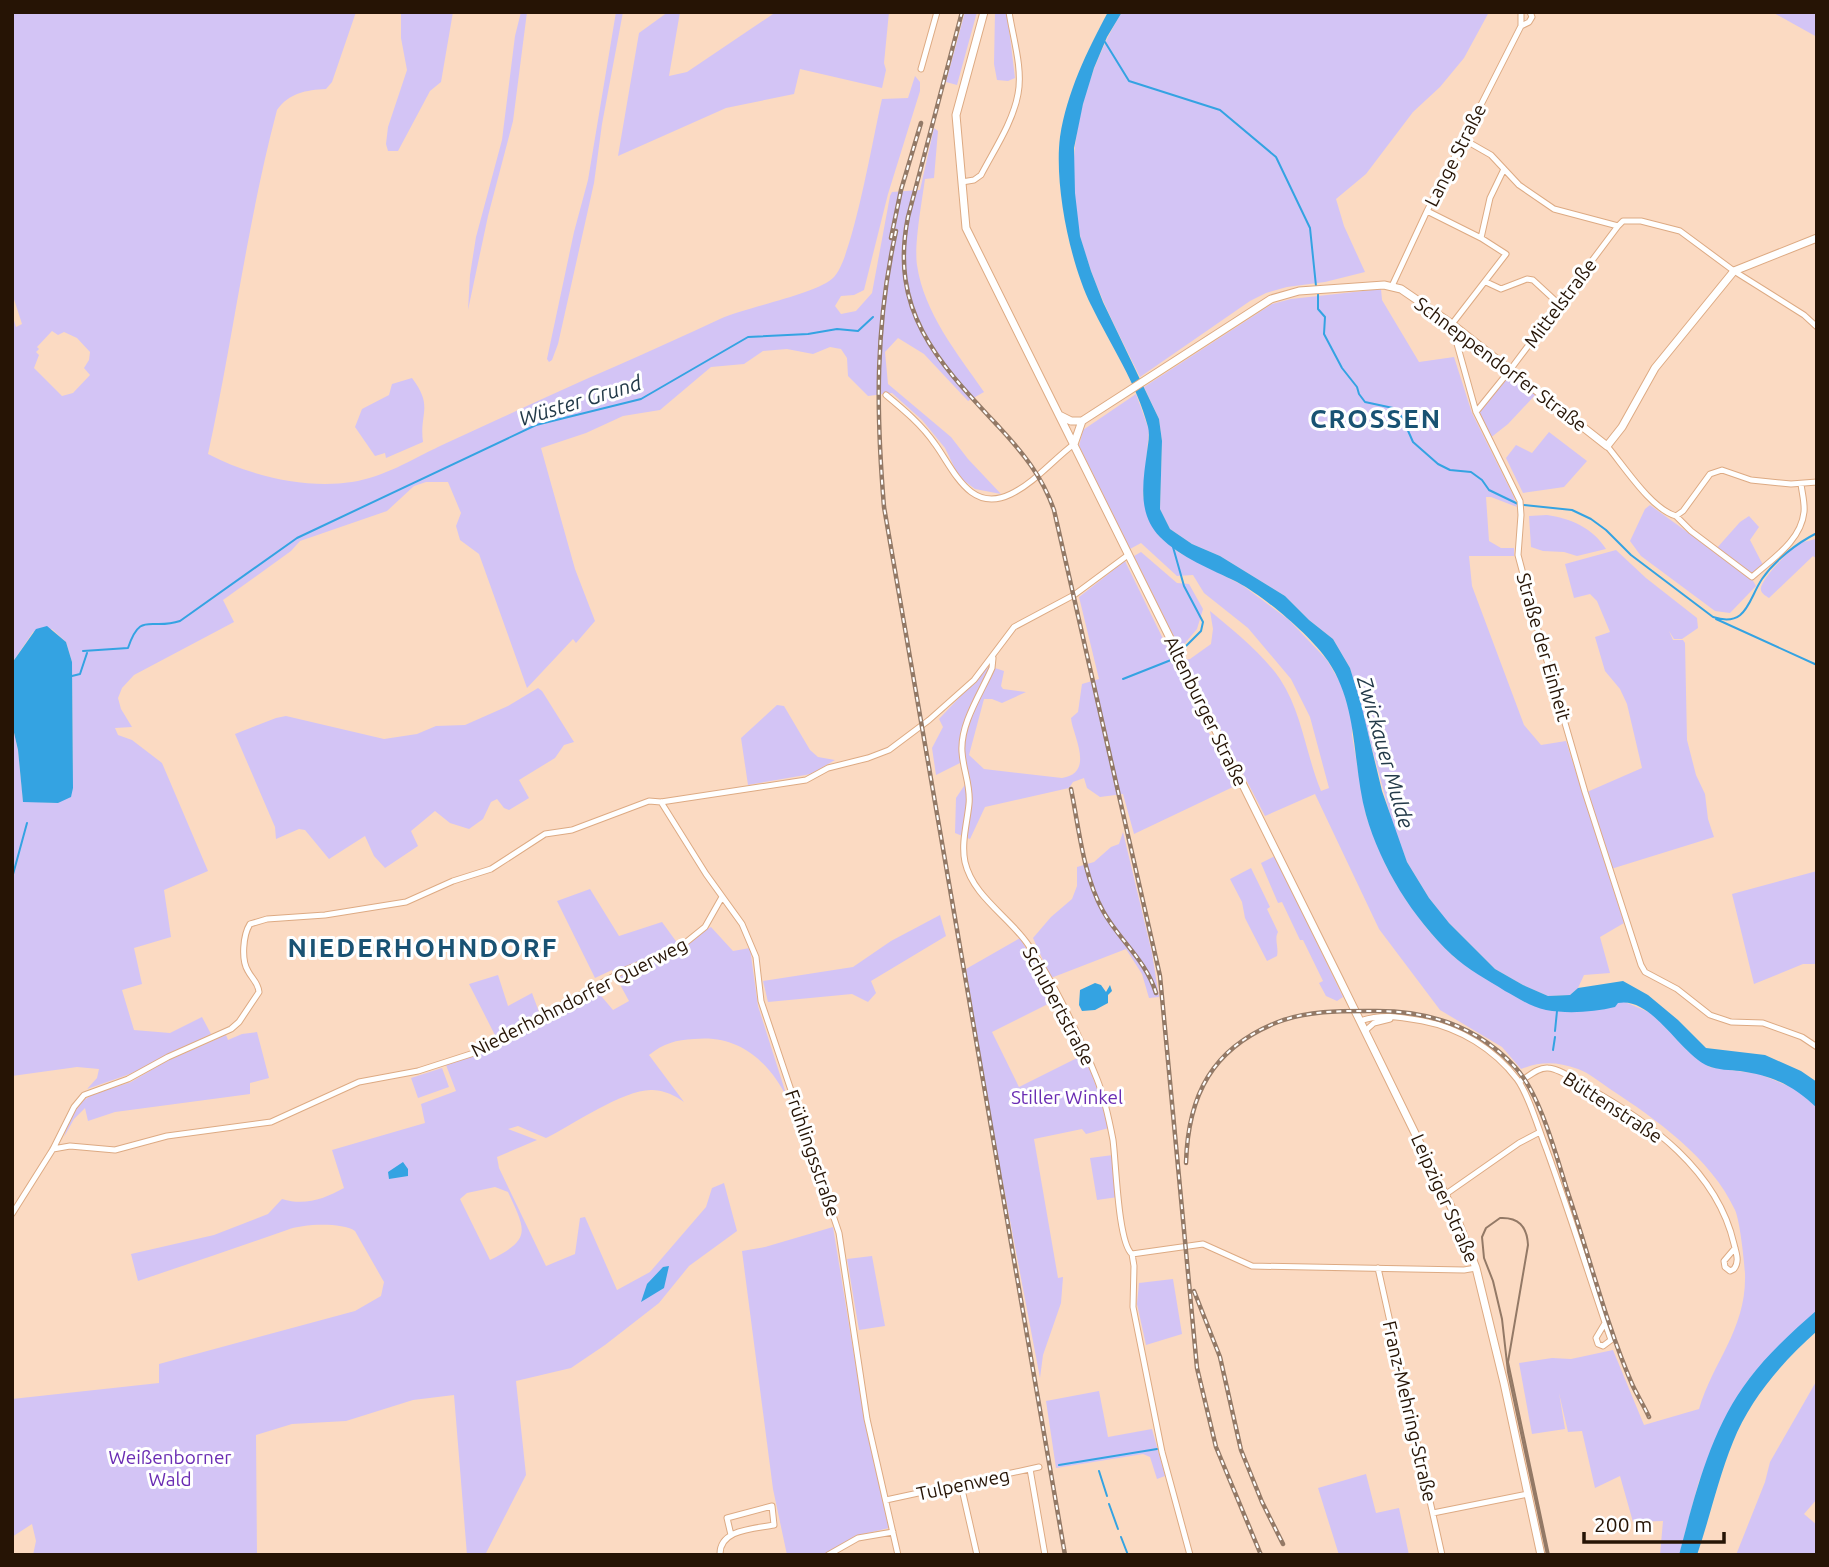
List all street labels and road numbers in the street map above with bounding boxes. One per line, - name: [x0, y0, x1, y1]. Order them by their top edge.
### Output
- street label: Lange Straße: [1420, 100, 1490, 210]
- street label: Mittelstraße: [1519, 254, 1601, 352]
- street label: Schneppendorfer Straße: [1411, 292, 1591, 436]
- street label: Straße der Einheit: [1512, 570, 1576, 724]
- street label: Altenburger Straße: [1160, 632, 1252, 790]
- street label: Niederhohndorfer Querweg: [467, 933, 691, 1061]
- street label: Schubertstraße: [1018, 943, 1100, 1069]
- street label: Büttenstraße: [1559, 1067, 1667, 1147]
- street label: Frühlingsstraße: [781, 1087, 845, 1219]
- street label: Leipziger Straße: [1407, 1130, 1483, 1266]
- street label: Franz-Mehring-Straße: [1378, 1318, 1442, 1504]
- street label: Tulpenweg: [915, 1463, 1011, 1505]

